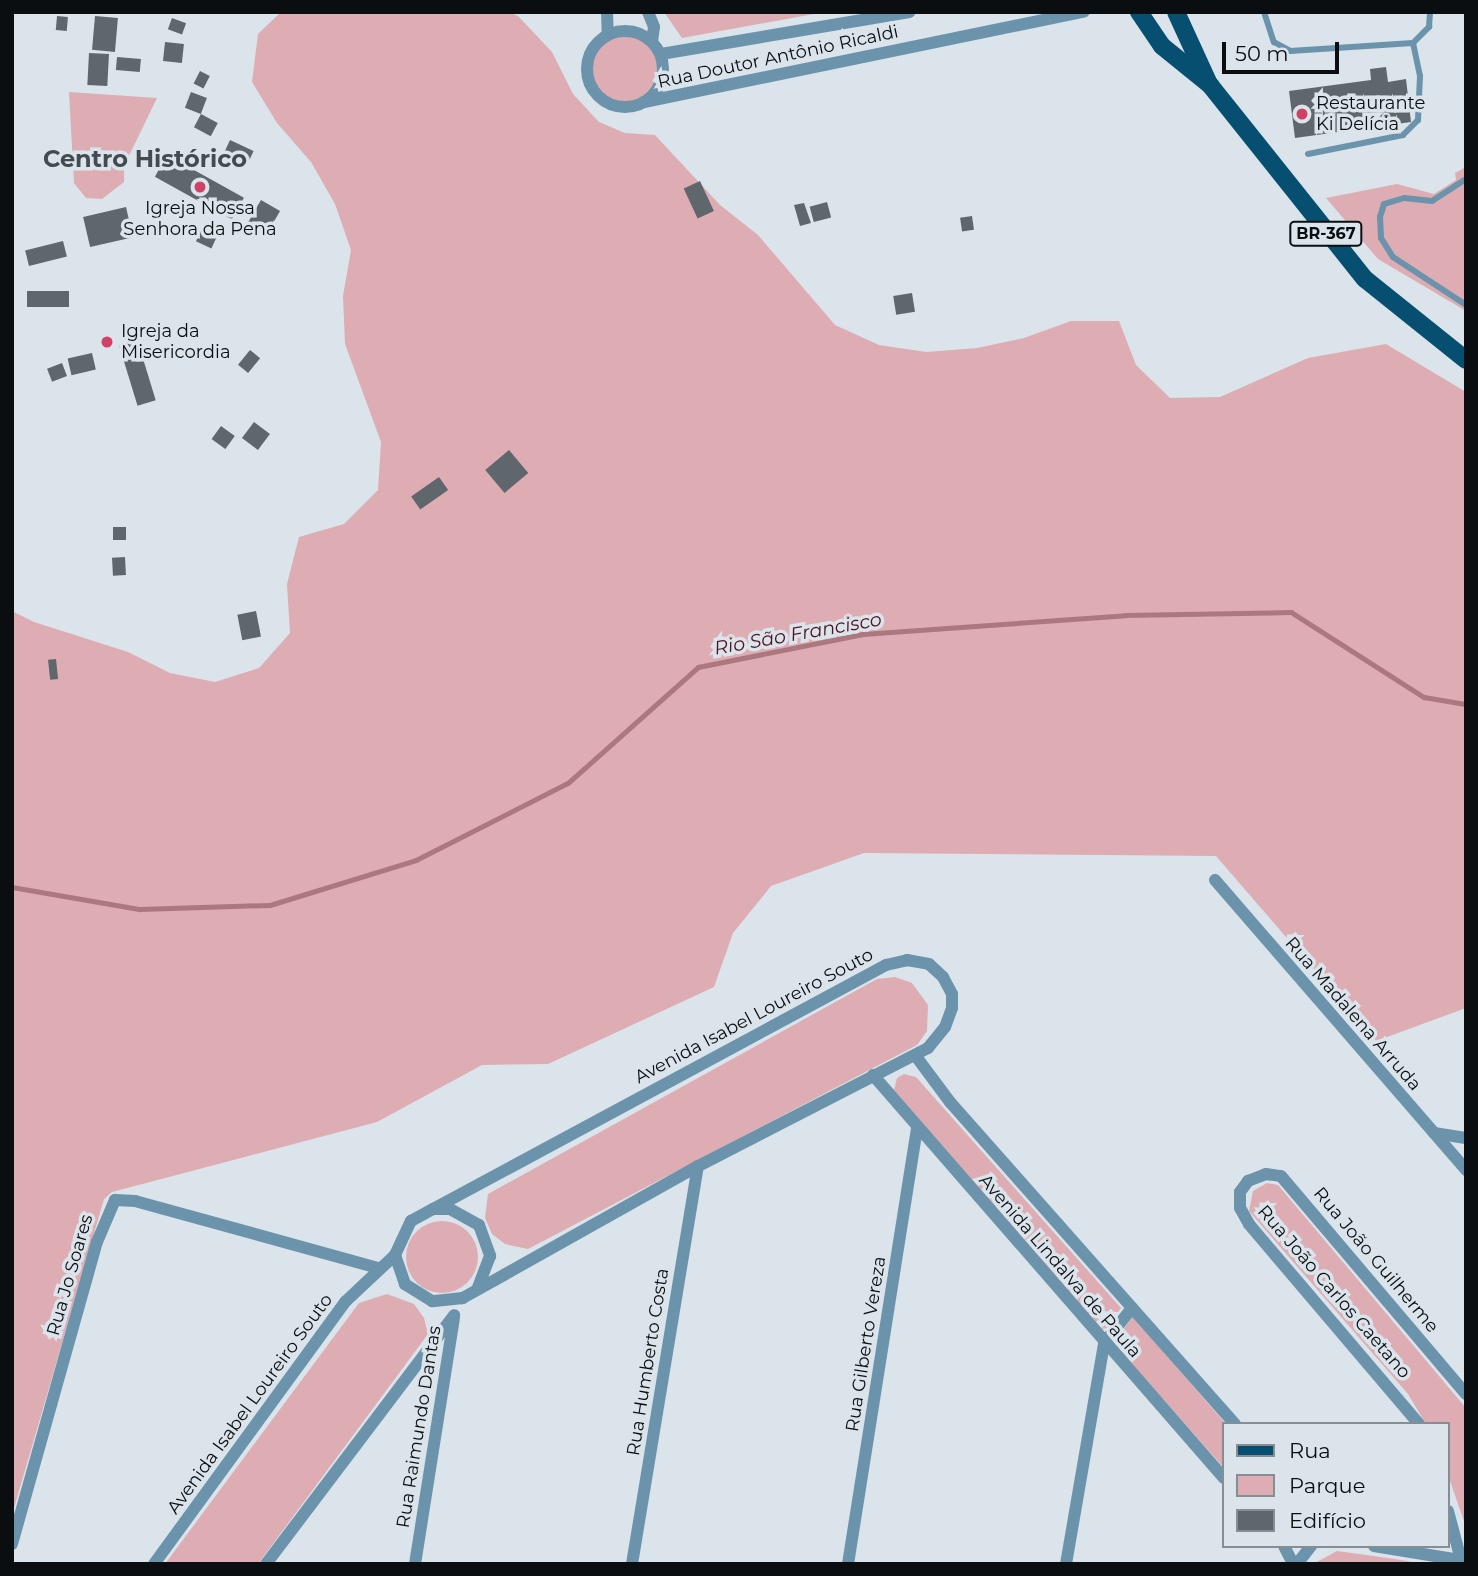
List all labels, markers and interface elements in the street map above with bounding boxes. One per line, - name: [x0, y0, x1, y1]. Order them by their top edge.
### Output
- street label: Rua Doutor Antônio Ricaldi: [656, 21, 900, 93]
- scale bar: [1226, 28, 1343, 72]
- text: 50 m: [1235, 41, 1289, 66]
- place label: Restaurante Ki Delícia: [1316, 93, 1425, 136]
- marker: Restaurante Ki Delícia: [1294, 106, 1310, 122]
- district label: Centro Histórico: [43, 145, 247, 173]
- marker: Igreja Nossa Senhora da Pena: [192, 179, 208, 195]
- place label: Igreja Nossa Senhora da Pena: [123, 198, 277, 241]
- road number: BR-367: [1289, 222, 1363, 246]
- place label: Igreja da Misericordia: [121, 321, 231, 364]
- marker: Igreja da Misericordia: [99, 334, 115, 350]
- water label: Rio São Francisco: [713, 608, 883, 660]
- street label: Rua Madalena Arruda: [1280, 933, 1426, 1095]
- street label: Avenida Isabel Loureiro Souto: [631, 944, 877, 1088]
- street label: Avenida Lindalva de Paula: [974, 1170, 1146, 1362]
- street label: Rua João Guilherme: [1309, 1183, 1443, 1337]
- street label: Rua João Carlos Caetano: [1253, 1201, 1415, 1383]
- street label: Rua Jo Soares: [42, 1212, 98, 1338]
- street label: Rua Gilberto Vereza: [841, 1255, 891, 1433]
- street label: Rua Humberto Costa: [622, 1267, 674, 1457]
- street label: Avenida Isabel Loureiro Souto: [163, 1290, 337, 1518]
- street label: Rua Raimundo Dantas: [392, 1324, 446, 1530]
- legend: [1222, 1422, 1450, 1548]
- text: Rua: [1289, 1438, 1331, 1463]
- text: Parque: [1289, 1473, 1365, 1498]
- text: Edifício: [1289, 1508, 1366, 1533]

